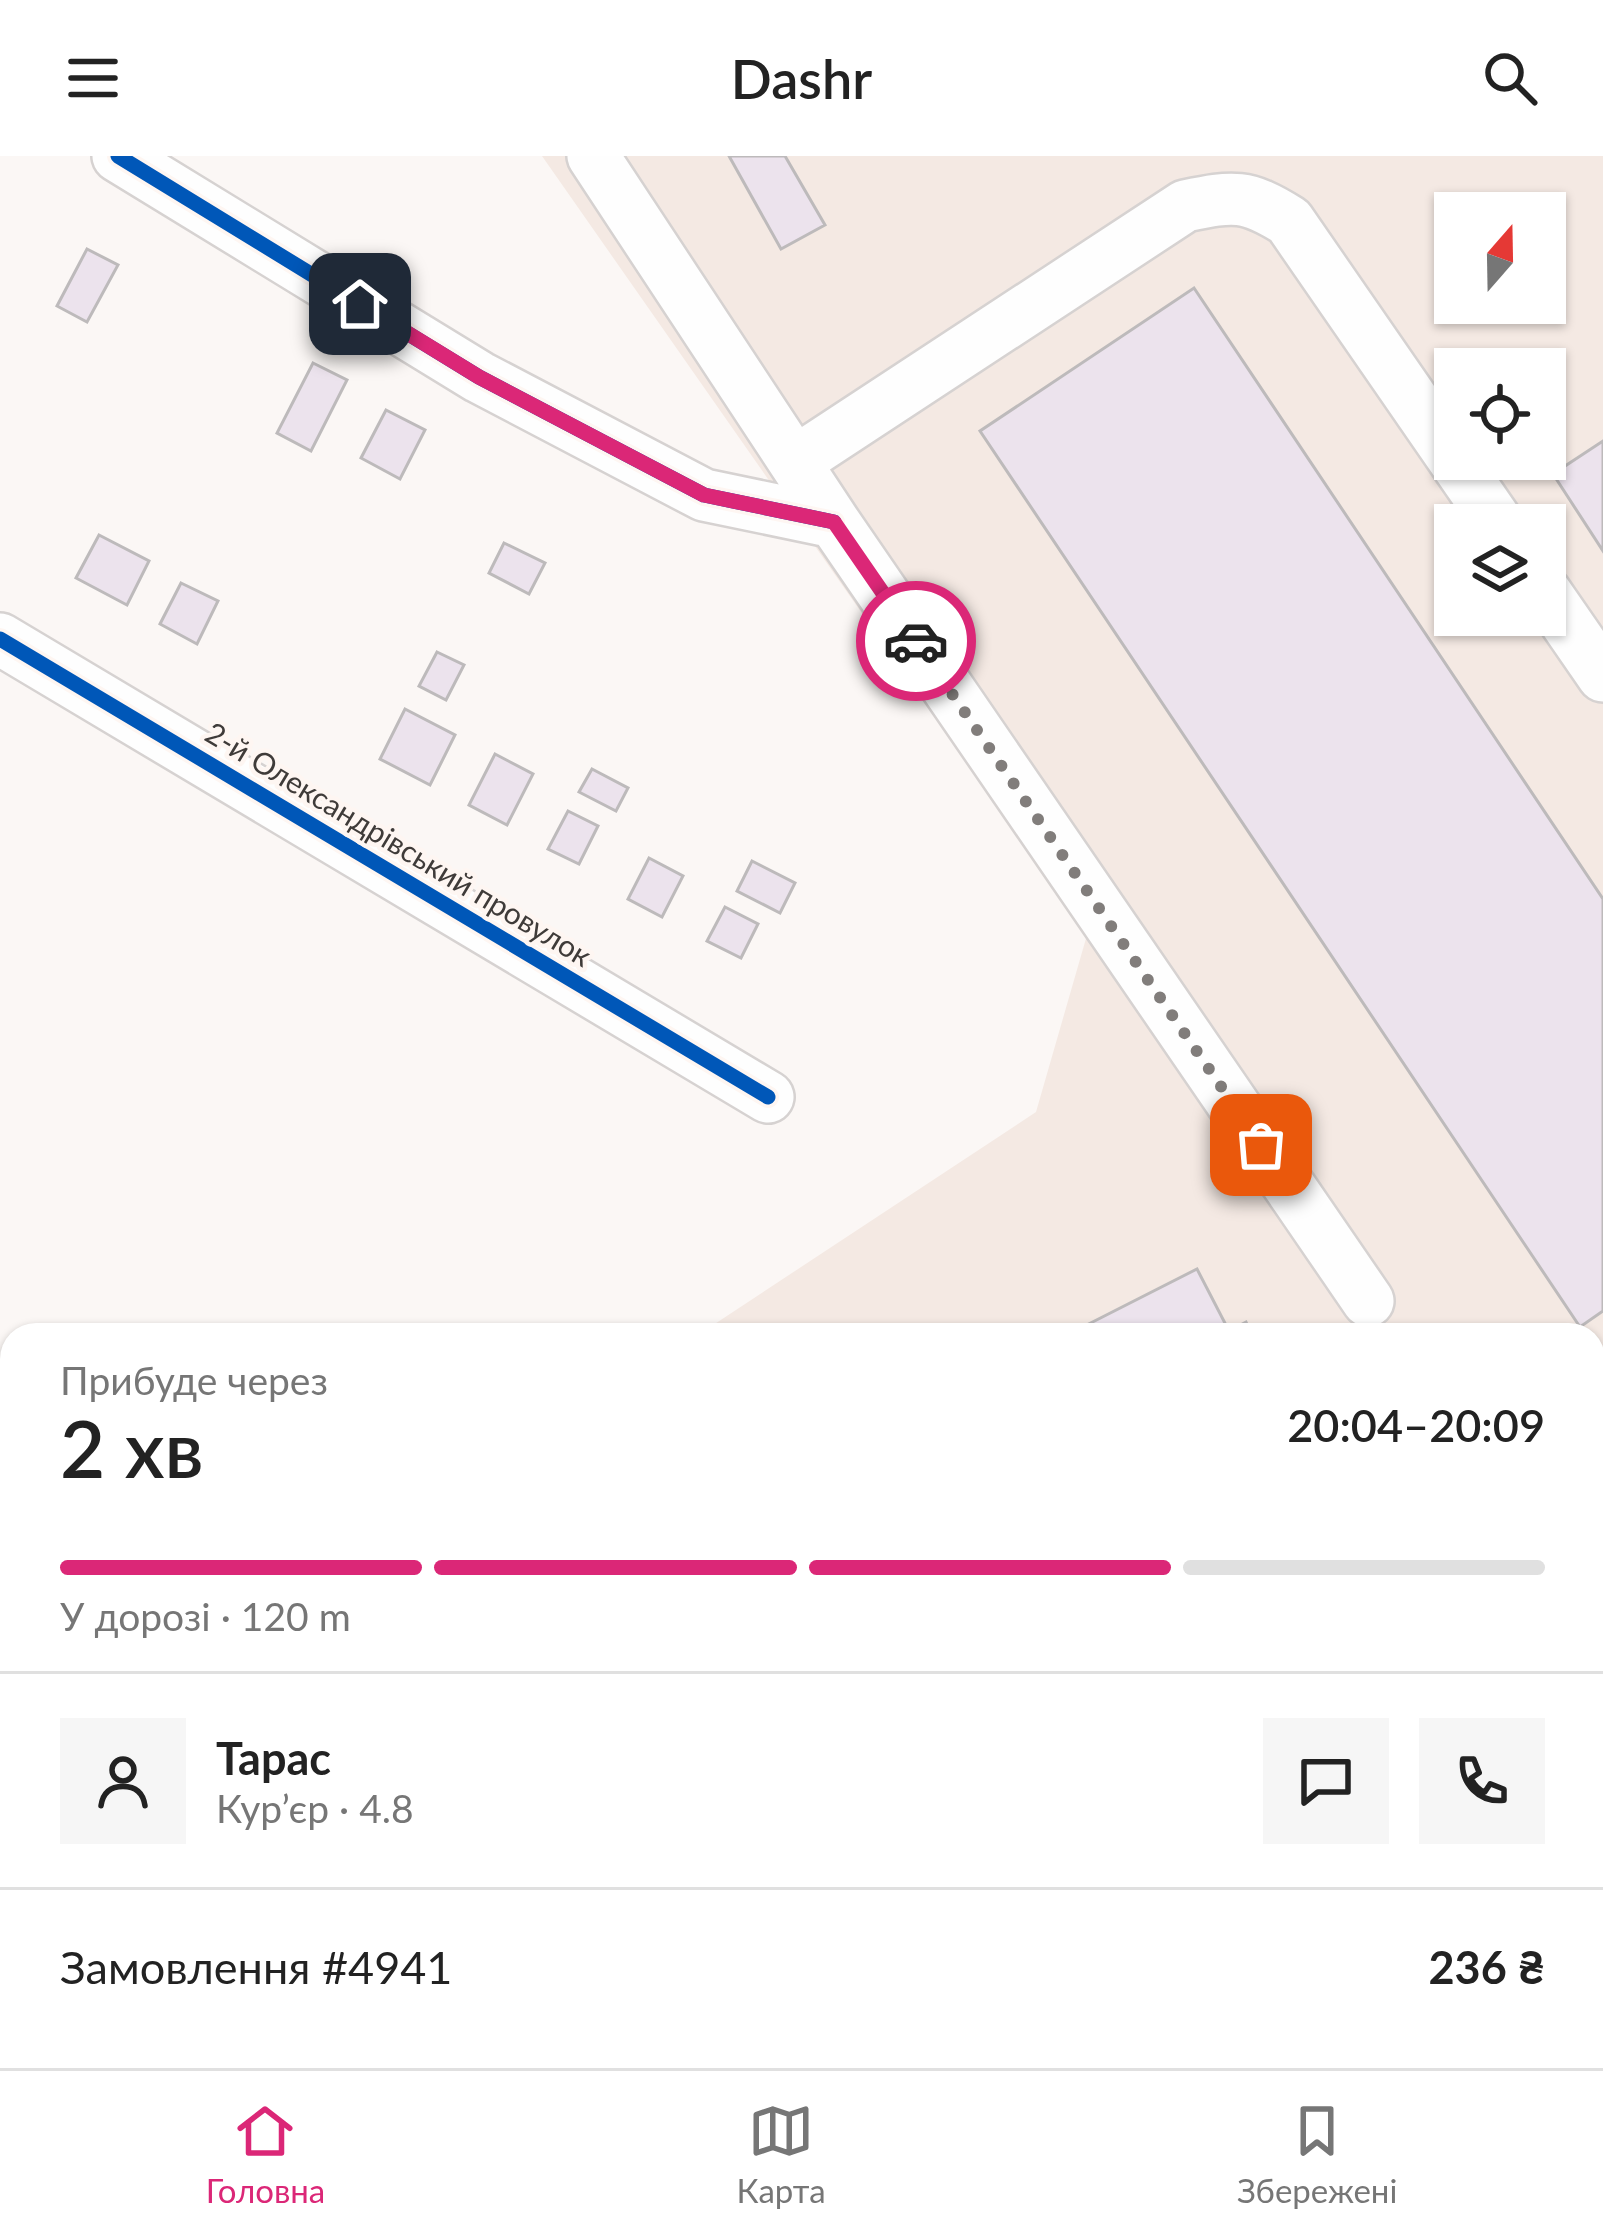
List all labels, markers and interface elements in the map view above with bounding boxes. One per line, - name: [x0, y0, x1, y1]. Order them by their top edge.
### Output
- icon: menu: [60, 45, 126, 111]
- icon: search: [1477, 45, 1543, 111]
- text: Dashr: [731, 46, 872, 111]
- north arrow: [1434, 192, 1566, 324]
- map controls: [1434, 192, 1566, 636]
- pin: [309, 253, 411, 355]
- icon: home: [327, 271, 393, 337]
- button: locate: [1434, 348, 1566, 480]
- button: layers: [1434, 504, 1566, 636]
- courier: [856, 581, 976, 701]
- icon: car: [883, 608, 949, 674]
- street label: 2-й Олександрівський провулок: [200, 714, 599, 973]
- pin: [1210, 1094, 1312, 1196]
- icon: bag: [1228, 1112, 1294, 1178]
- text: Прибуде через: [60, 1357, 328, 1403]
- text: 20:04–20:09: [1287, 1398, 1545, 1452]
- text: 2 хв: [60, 1401, 203, 1495]
- text: У дорозі · 120 m: [60, 1593, 351, 1639]
- button: person: [60, 1718, 186, 1844]
- button: chat: [1263, 1718, 1389, 1844]
- button: phone: [1419, 1718, 1545, 1844]
- text: Тарас: [216, 1731, 331, 1785]
- text: Кур’єр · 4.8: [216, 1785, 414, 1831]
- text: Замовлення #4941: [60, 1940, 452, 1994]
- text: 236 ₴: [1428, 1940, 1545, 1994]
- tab: Головна: [206, 2098, 325, 2210]
- tab: Карта: [737, 2098, 826, 2210]
- tab: Збережені: [1237, 2098, 1397, 2210]

